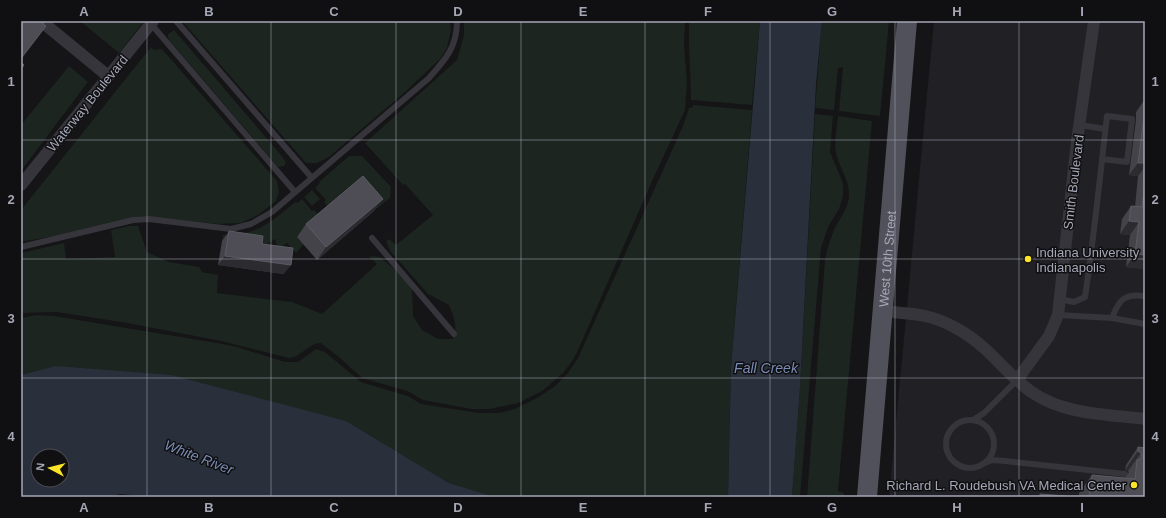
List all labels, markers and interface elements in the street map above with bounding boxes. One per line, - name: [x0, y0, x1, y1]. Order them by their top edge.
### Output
- text: A: [79, 4, 89, 19]
- text: B: [204, 4, 214, 19]
- text: C: [329, 4, 339, 19]
- text: D: [453, 4, 463, 19]
- text: E: [579, 4, 588, 19]
- text: F: [704, 4, 712, 19]
- text: G: [827, 4, 837, 19]
- text: H: [952, 4, 962, 19]
- text: I: [1080, 4, 1084, 19]
- street label: Waterway Boulevard: [44, 52, 131, 154]
- text: 1: [7, 74, 15, 89]
- text: 1: [1151, 74, 1159, 89]
- street label: Smith Boulevard: [1060, 134, 1087, 230]
- text: 2: [7, 192, 15, 207]
- text: 2: [1151, 192, 1159, 207]
- street label: West 10th Street: [876, 210, 899, 308]
- place label: Indiana University Indianapolis: [1036, 245, 1140, 275]
- marker: Indiana University Indianapolis: [1023, 254, 1033, 264]
- text: 3: [7, 311, 15, 326]
- text: 3: [1151, 311, 1159, 326]
- water label: Fall Creek: [734, 360, 799, 376]
- text: 4: [7, 429, 15, 444]
- text: 4: [1151, 429, 1159, 444]
- water label: White River: [162, 437, 237, 478]
- north arrow: [30, 448, 70, 488]
- text: N: [34, 462, 47, 471]
- place label: Richard L. Roudebush VA Medical Center: [886, 478, 1127, 493]
- marker: Richard L. Roudebush VA Medical Center: [1129, 480, 1139, 490]
- text: A: [79, 500, 89, 515]
- text: B: [204, 500, 214, 515]
- text: C: [329, 500, 339, 515]
- text: D: [453, 500, 463, 515]
- text: E: [579, 500, 588, 515]
- text: F: [704, 500, 712, 515]
- text: G: [827, 500, 837, 515]
- text: H: [952, 500, 962, 515]
- text: I: [1080, 500, 1084, 515]

